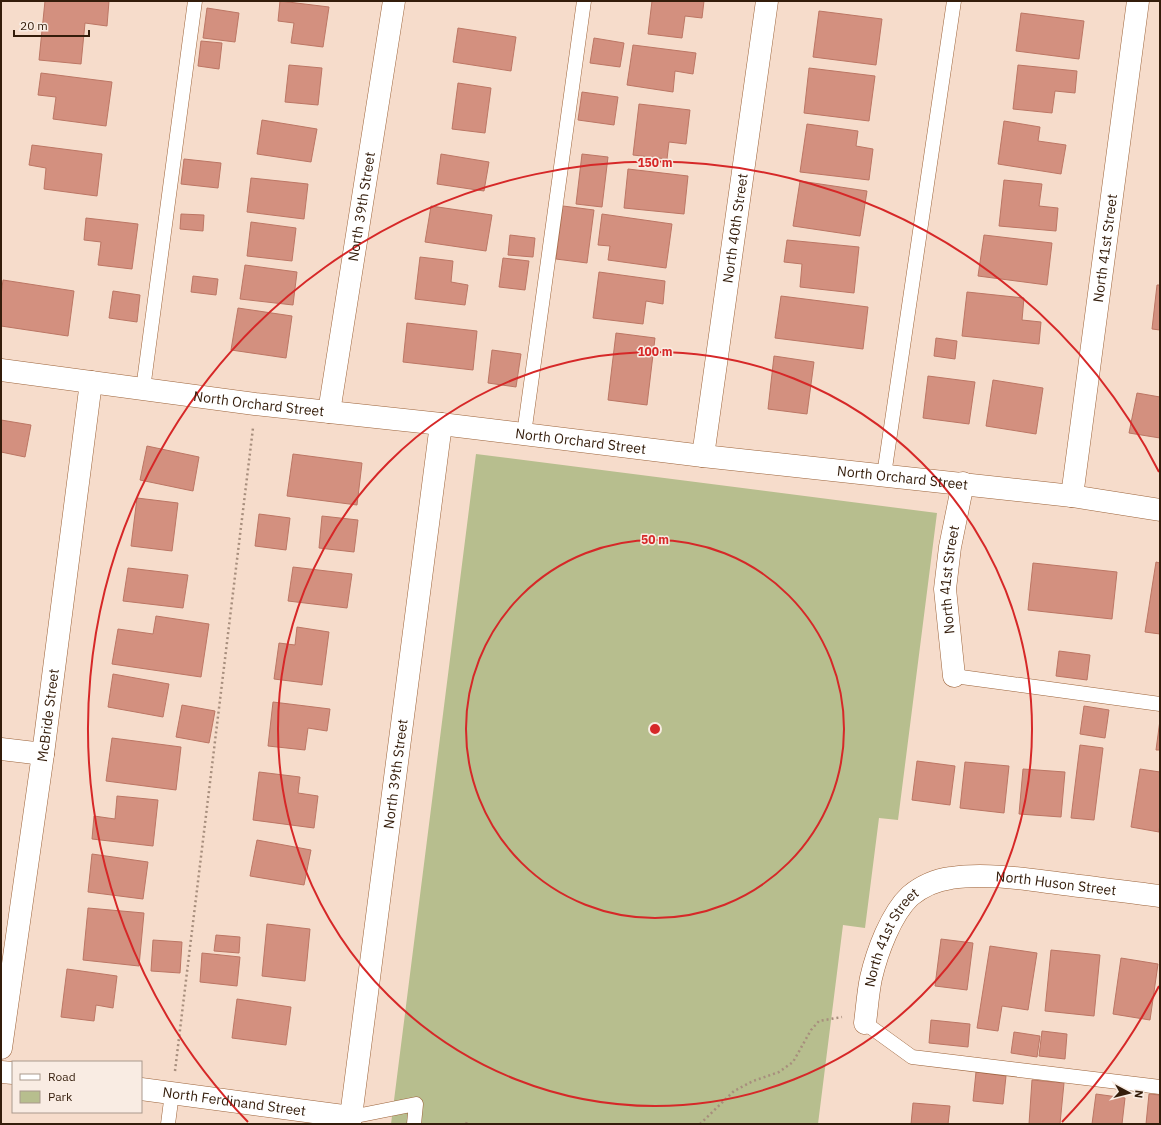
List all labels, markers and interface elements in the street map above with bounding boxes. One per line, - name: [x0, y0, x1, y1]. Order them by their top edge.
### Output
- scale bar: [14, 12, 89, 38]
- text: 20 m: [20, 18, 48, 33]
- street label: North 39th Street: [344, 150, 379, 263]
- text: 150 m: [637, 155, 673, 170]
- street label: North 40th Street: [718, 172, 752, 284]
- street label: North 41st Street: [1089, 193, 1121, 304]
- text: 100 m: [637, 344, 673, 359]
- street label: North Orchard Street: [192, 387, 325, 420]
- street label: North Orchard Street: [514, 424, 647, 458]
- street label: North Orchard Street: [836, 462, 969, 494]
- street label: North 41st Street: [936, 524, 963, 635]
- text: 50 m: [641, 532, 669, 547]
- street label: McBride Street: [33, 668, 63, 763]
- street label: North 39th Street: [379, 718, 412, 830]
- centre of rings: [648, 722, 662, 736]
- street label: North Huson Street: [995, 867, 1117, 899]
- street label: North 41st Street: [860, 884, 922, 988]
- legend: [12, 1061, 142, 1113]
- text: Road: [48, 1069, 76, 1084]
- north arrow: [1109, 1073, 1149, 1113]
- street label: North Ferdinand Street: [161, 1083, 307, 1120]
- text: Park: [48, 1089, 73, 1104]
- text: N: [1131, 1089, 1146, 1099]

